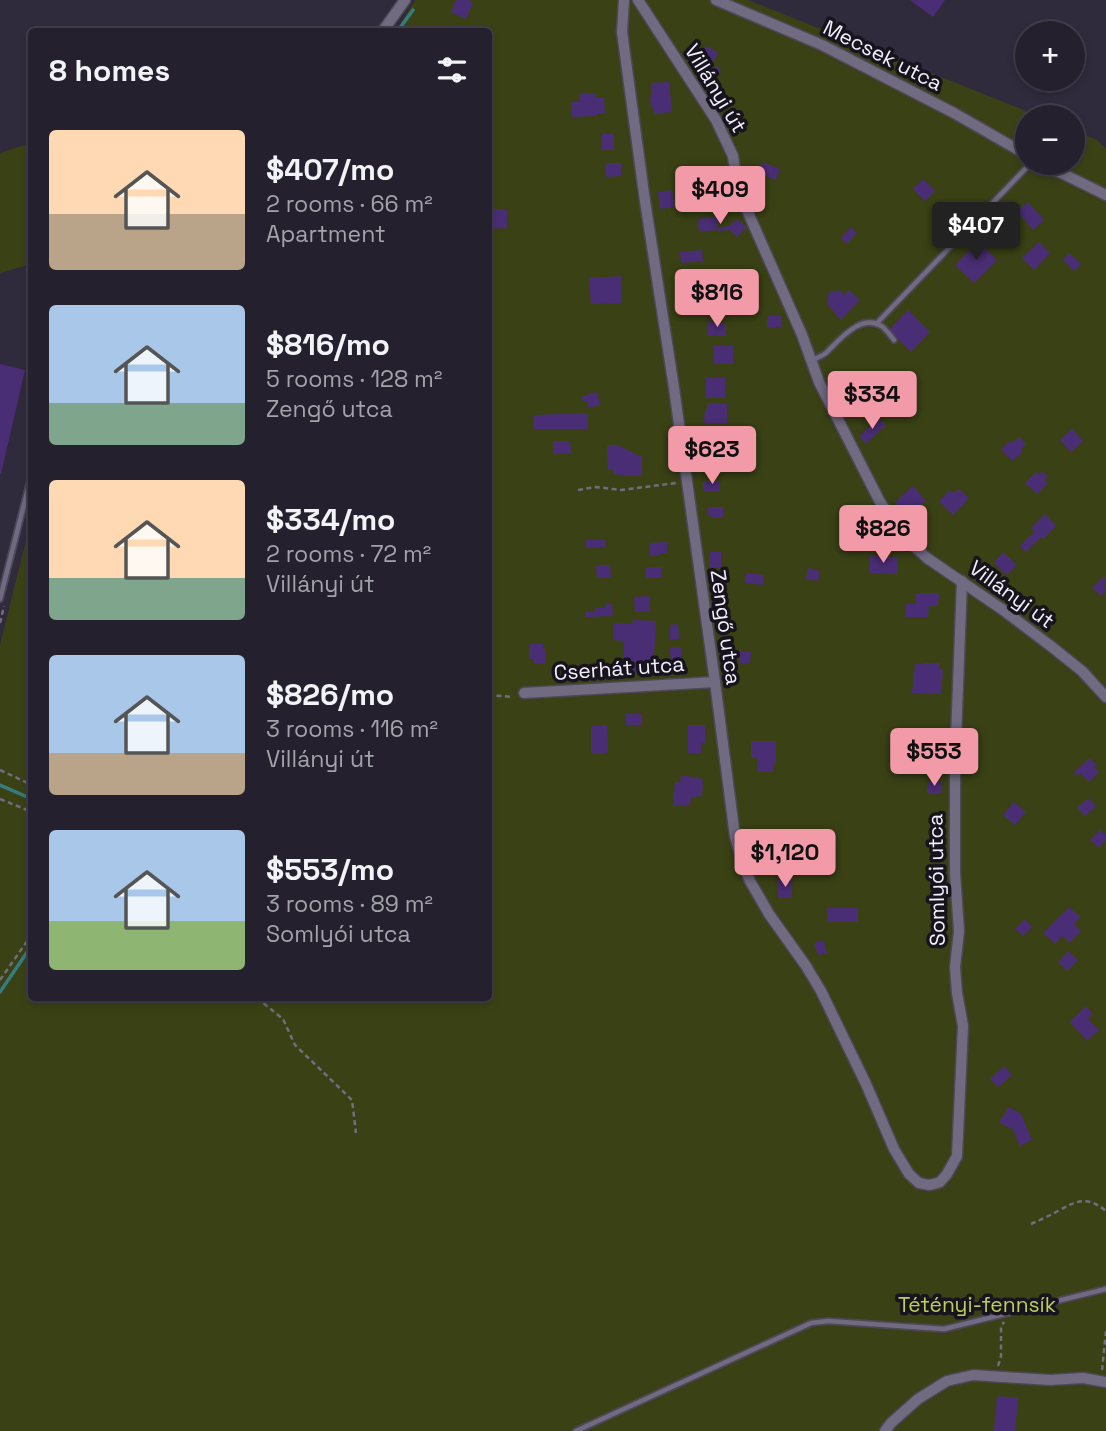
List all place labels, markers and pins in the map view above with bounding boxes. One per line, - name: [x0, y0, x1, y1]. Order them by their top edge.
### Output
- pin: $409: [679, 166, 761, 226]
- pin: $407: [935, 202, 1017, 262]
- pin: $816: [676, 270, 758, 329]
- pin: $334: [831, 372, 913, 431]
- pin: $623: [671, 426, 753, 486]
- pin: $826: [842, 505, 924, 565]
- pin: $553: [893, 728, 975, 788]
- pin: $1,120: [728, 830, 842, 889]

